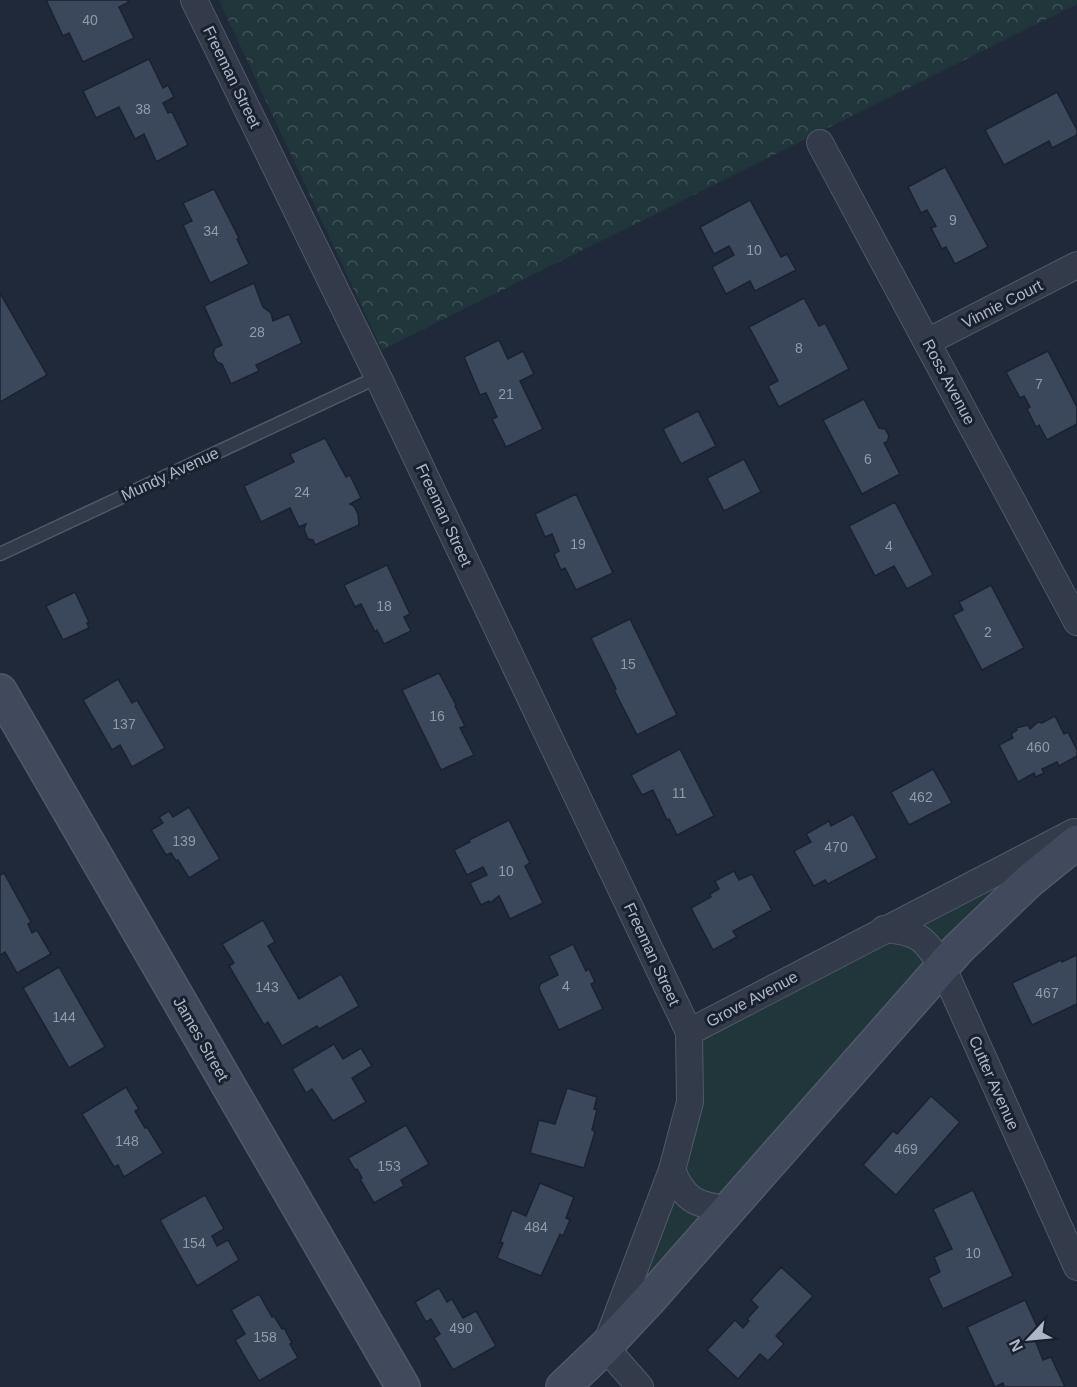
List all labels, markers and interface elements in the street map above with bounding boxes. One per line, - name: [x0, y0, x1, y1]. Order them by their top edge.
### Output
- house number: 40: [82, 12, 98, 28]
- street label: Freeman Street: [200, 23, 264, 131]
- house number: 38: [135, 101, 151, 117]
- house number: 9: [949, 212, 957, 228]
- house number: 34: [203, 223, 219, 239]
- house number: 10: [746, 242, 762, 258]
- street label: Vinnie Court: [959, 276, 1045, 331]
- house number: 28: [249, 324, 265, 340]
- street label: Ross Avenue: [919, 337, 979, 428]
- house number: 8: [795, 340, 803, 356]
- house number: 7: [1035, 376, 1043, 392]
- house number: 21: [498, 386, 514, 402]
- street label: Mundy Avenue: [119, 444, 222, 504]
- house number: 6: [864, 451, 872, 467]
- street label: Freeman Street: [413, 461, 475, 569]
- house number: 24: [294, 484, 310, 500]
- house number: 19: [570, 536, 586, 552]
- house number: 4: [885, 538, 893, 554]
- house number: 18: [376, 598, 392, 614]
- house number: 2: [984, 624, 992, 640]
- house number: 15: [620, 656, 636, 672]
- house number: 16: [429, 708, 445, 724]
- house number: 137: [112, 716, 136, 732]
- house number: 460: [1026, 739, 1050, 755]
- house number: 11: [672, 785, 686, 801]
- house number: 462: [909, 789, 933, 805]
- house number: 139: [172, 833, 196, 849]
- house number: 470: [824, 839, 848, 855]
- house number: 10: [498, 863, 514, 879]
- street label: Freeman Street: [621, 900, 683, 1008]
- street label: Grove Avenue: [703, 968, 801, 1030]
- house number: 4: [562, 978, 570, 994]
- house number: 143: [255, 979, 279, 995]
- house number: 467: [1035, 985, 1059, 1001]
- street label: James Street: [170, 994, 232, 1085]
- house number: 144: [52, 1009, 76, 1025]
- street label: Cutter Avenue: [966, 1033, 1022, 1133]
- house number: 148: [115, 1133, 139, 1149]
- house number: 469: [894, 1141, 918, 1157]
- house number: 153: [377, 1158, 401, 1174]
- house number: 484: [524, 1219, 548, 1235]
- house number: 154: [182, 1235, 206, 1251]
- house number: 10: [965, 1245, 981, 1261]
- north arrow: [999, 1309, 1059, 1369]
- house number: 490: [449, 1320, 473, 1336]
- house number: 158: [253, 1329, 277, 1345]
- text: N: [1006, 1336, 1026, 1354]

